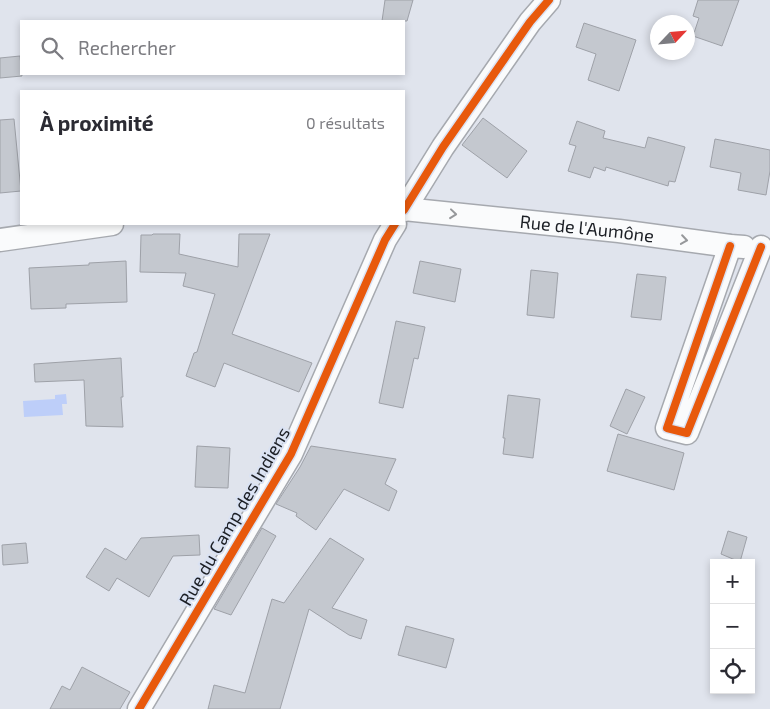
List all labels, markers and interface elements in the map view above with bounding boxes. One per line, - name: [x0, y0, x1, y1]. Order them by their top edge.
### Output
- north arrow: [650, 15, 695, 60]
- search box: [20, 20, 405, 75]
- icon: search: [38, 34, 66, 62]
- text: Rechercher: [78, 36, 176, 59]
- text: À proximité: [40, 110, 154, 135]
- text: 0 résultats: [306, 113, 385, 132]
- one-way arrow: [449, 208, 457, 219]
- street label: Rue de l'Aumône: [519, 210, 655, 247]
- one-way arrow: [680, 234, 688, 245]
- street label: Rue du Camp des Indiens: [174, 423, 294, 609]
- map controls: [710, 559, 755, 694]
- button: +: [710, 559, 755, 604]
- button: −: [710, 604, 755, 649]
- button: locate: [710, 649, 755, 694]

